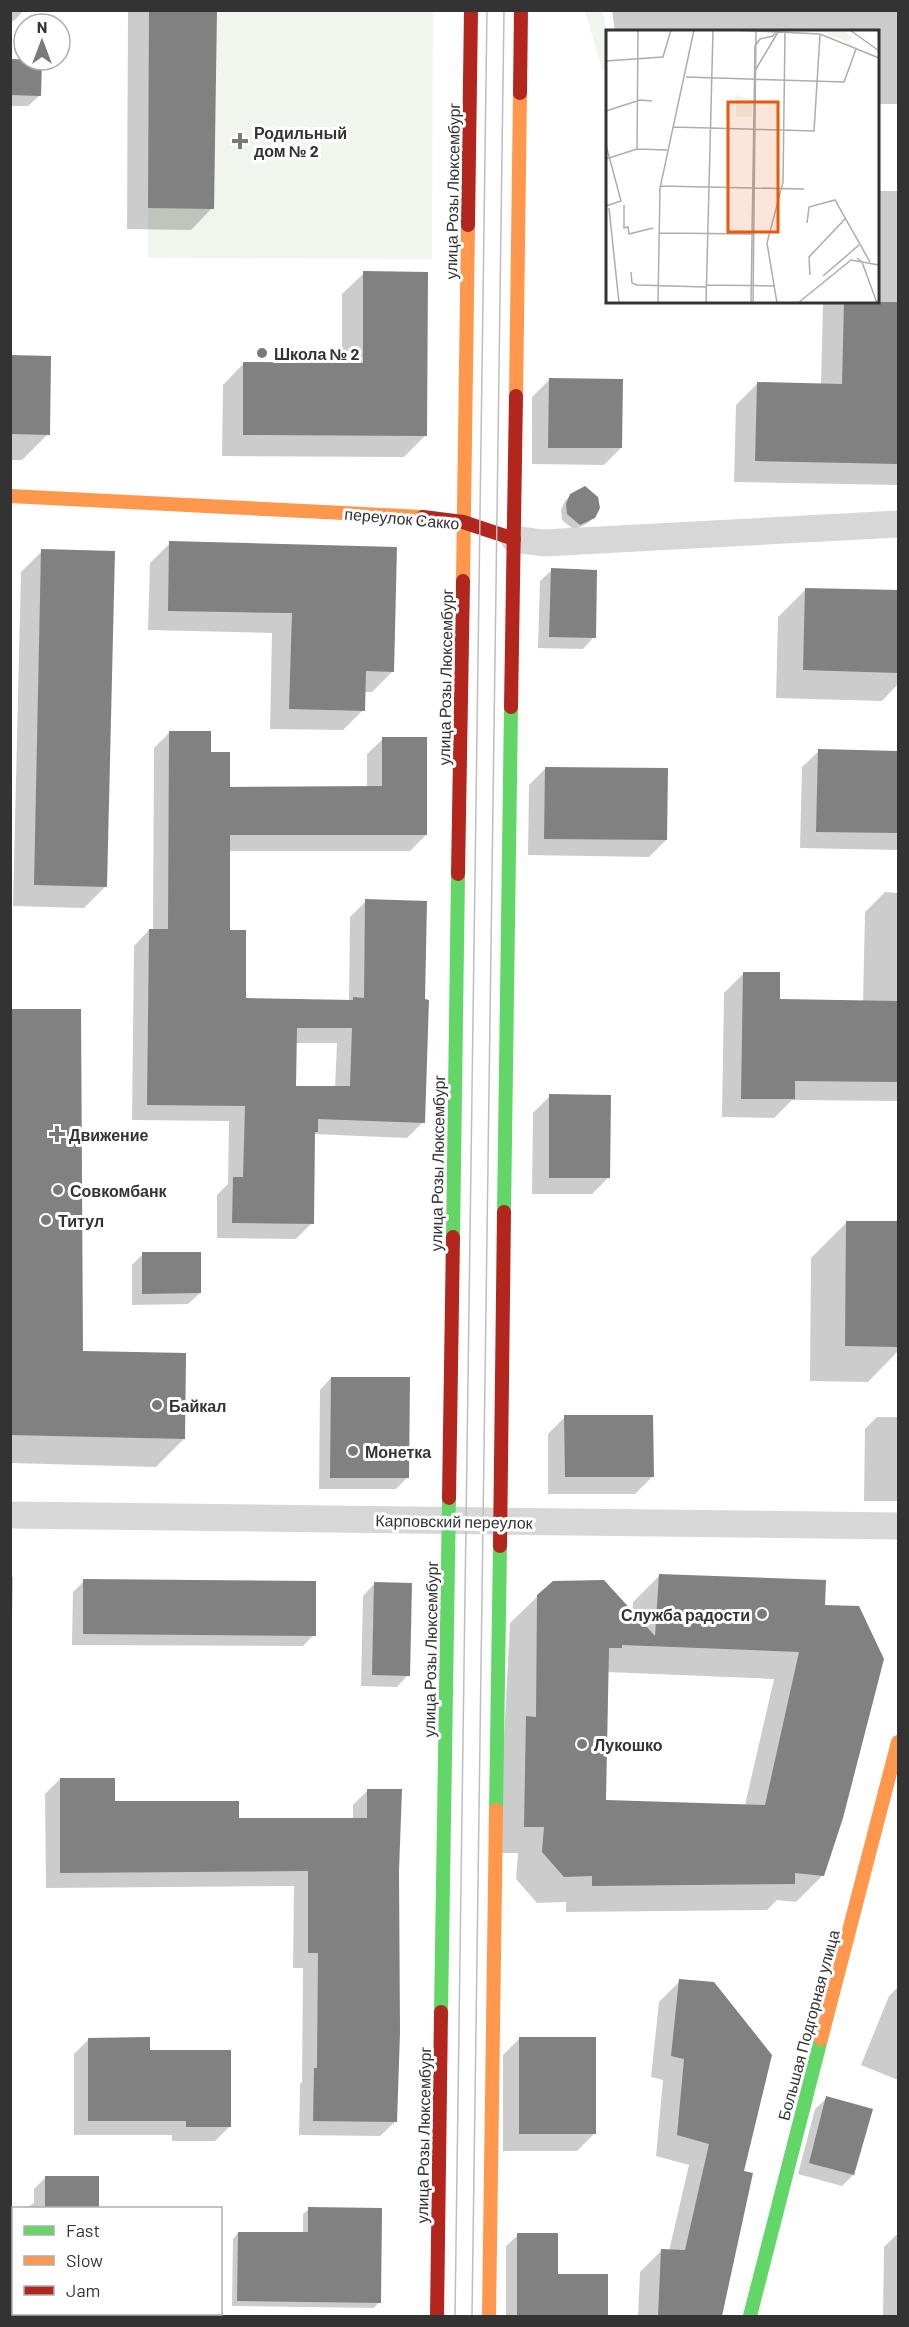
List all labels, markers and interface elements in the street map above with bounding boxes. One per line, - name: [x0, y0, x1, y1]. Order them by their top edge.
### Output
- north arrow: [12, 12, 72, 72]
- text: N: [37, 17, 47, 36]
- inset map: [606, 30, 879, 303]
- street label: улица Розы Люксембург: [441, 102, 463, 279]
- place label: Родильный дом № 2: [254, 123, 347, 160]
- marker: Родильный дом № 2: [231, 132, 249, 150]
- place label: Школа № 2: [274, 344, 360, 363]
- marker: Школа № 2: [255, 346, 269, 360]
- street label: переулок Сакко: [344, 504, 460, 532]
- street label: улица Розы Люксембург: [434, 588, 456, 765]
- street label: улица Розы Люксембург: [426, 1074, 448, 1251]
- place label: Движение: [69, 1125, 149, 1144]
- marker: Движение: [50, 1127, 64, 1141]
- place label: Совкомбанк: [70, 1181, 168, 1200]
- marker: Совкомбанк: [51, 1183, 65, 1197]
- place label: Титул: [58, 1211, 104, 1230]
- marker: Титул: [39, 1213, 53, 1227]
- place label: Байкал: [169, 1396, 226, 1415]
- marker: Байкал: [150, 1398, 164, 1412]
- place label: Монетка: [365, 1442, 431, 1461]
- marker: Монетка: [346, 1444, 360, 1458]
- street label: Карповский переулок: [375, 1510, 534, 1532]
- street label: улица Розы Люксембург: [419, 1560, 441, 1737]
- place label: Служба радости: [621, 1605, 750, 1624]
- marker: Служба радости: [755, 1607, 769, 1621]
- place label: Лукошко: [594, 1735, 663, 1754]
- marker: Лукошко: [575, 1737, 589, 1751]
- street label: Большая Подгорная улица: [773, 1928, 843, 2122]
- street label: улица Розы Люксембург: [412, 2046, 434, 2223]
- legend: [12, 2207, 222, 2315]
- text: Fast: [66, 2219, 100, 2241]
- text: Slow: [66, 2249, 103, 2271]
- text: Jam: [66, 2279, 100, 2301]

